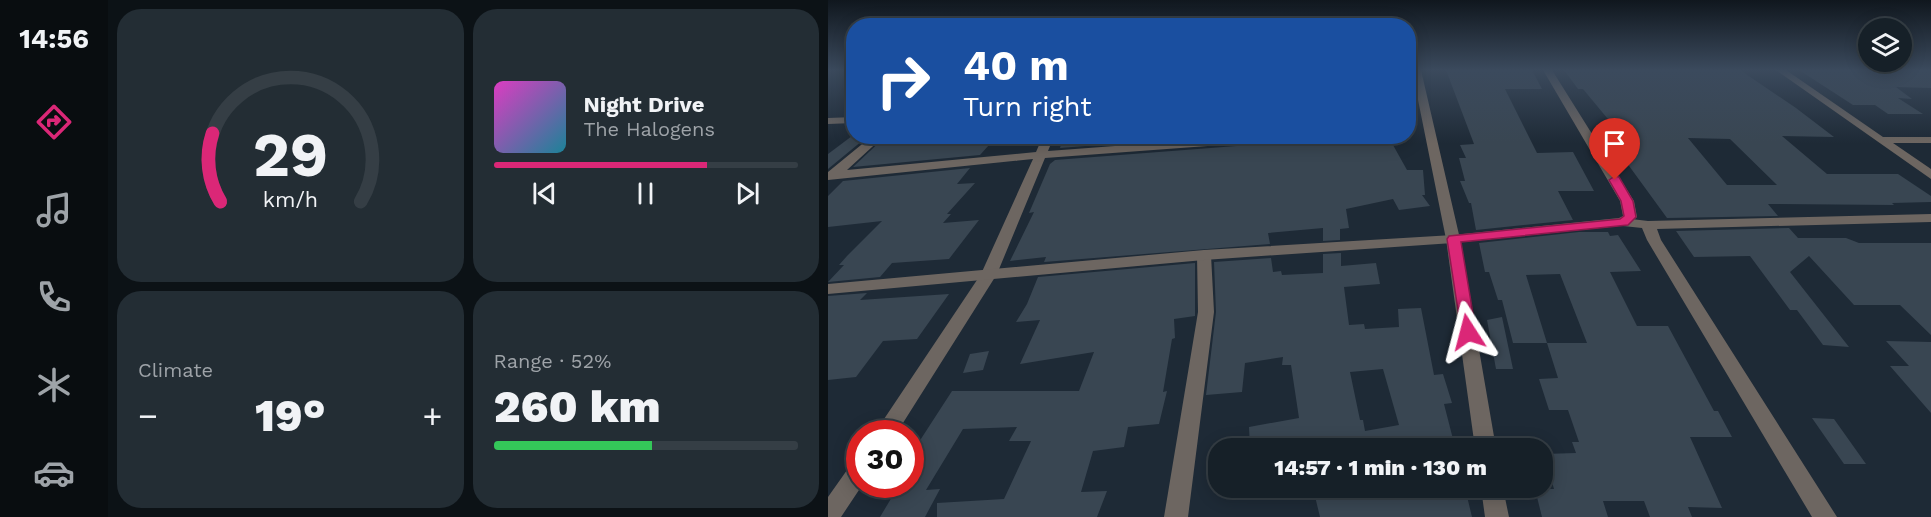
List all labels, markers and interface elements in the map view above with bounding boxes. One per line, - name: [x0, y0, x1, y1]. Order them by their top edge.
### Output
- map controls: [1858, 18, 1912, 72]
- button: layers: [1858, 18, 1912, 72]
- text: 14:56: [19, 23, 89, 55]
- text: 40 m: [963, 41, 1069, 90]
- icon: right: [864, 42, 942, 120]
- text: Turn right: [963, 91, 1092, 123]
- text: Night Drive: [584, 92, 705, 117]
- icon: directions: [33, 101, 75, 143]
- text: The Halogens: [584, 117, 715, 141]
- pin: [1589, 118, 1640, 180]
- text: 29: [252, 119, 328, 192]
- icon: arrive: [1598, 127, 1631, 160]
- icon: previous: [528, 177, 561, 210]
- icon: pause: [629, 177, 662, 210]
- icon: next: [731, 177, 764, 210]
- text: km/h: [263, 188, 318, 213]
- icon: music: [33, 189, 75, 231]
- icon: phone: [33, 276, 75, 318]
- position arrow: [1436, 300, 1500, 364]
- text: Range · 52%: [494, 349, 611, 373]
- text: Climate: [138, 358, 213, 382]
- icon: climate: [33, 364, 75, 406]
- text: 260 km: [494, 380, 661, 433]
- text: 19°: [255, 389, 326, 442]
- text: −: [138, 396, 158, 435]
- text: +: [423, 396, 443, 435]
- speed limit sign: 30: [846, 420, 924, 498]
- icon: car: [33, 452, 75, 494]
- text: 14:57 · 1 min · 130 m: [1274, 455, 1487, 480]

